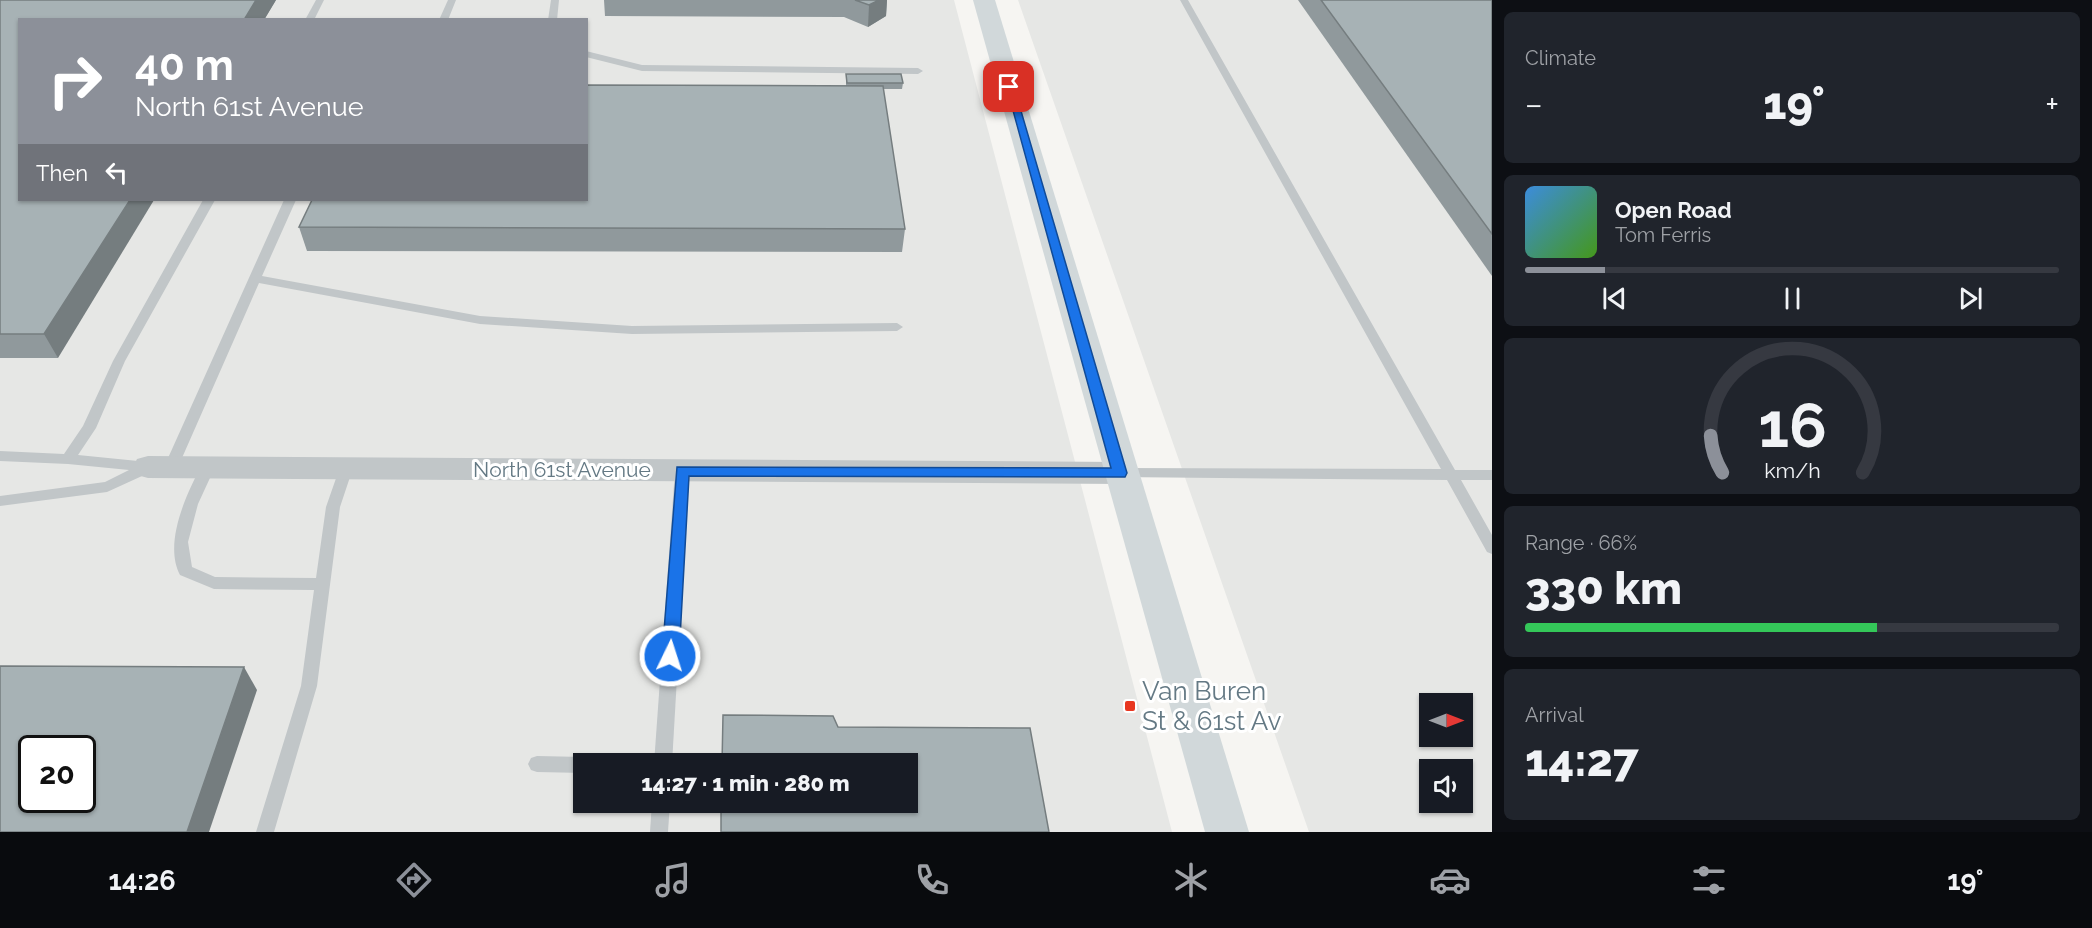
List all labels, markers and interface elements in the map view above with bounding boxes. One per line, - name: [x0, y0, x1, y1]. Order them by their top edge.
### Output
- text: 40 m: [135, 41, 234, 90]
- icon: right: [36, 42, 114, 120]
- text: Climate: [1525, 46, 1596, 70]
- pin: [983, 61, 1034, 112]
- icon: arrive: [992, 70, 1025, 103]
- text: 19°: [1763, 77, 1825, 130]
- text: −: [1525, 85, 1543, 124]
- text: +: [2045, 85, 2059, 124]
- text: North 61st Avenue: [135, 91, 364, 122]
- icon: left: [100, 156, 133, 189]
- text: Then: [36, 160, 88, 186]
- text: Open Road: [1615, 197, 1732, 223]
- text: Tom Ferris: [1615, 223, 1711, 247]
- icon: previous: [1598, 282, 1631, 315]
- icon: pause: [1776, 282, 1809, 315]
- icon: next: [1954, 282, 1987, 315]
- text: 16: [1758, 388, 1826, 462]
- street label: North 61st Avenue: [473, 457, 651, 482]
- text: km/h: [1764, 458, 1820, 483]
- text: Range · 66%: [1525, 531, 1637, 555]
- text: 330 km: [1525, 562, 1682, 615]
- position arrow: [638, 624, 702, 688]
- place label: Van Buren St & 61st Av: [1142, 676, 1281, 736]
- north arrow: [1419, 693, 1473, 747]
- map controls: [1419, 693, 1473, 813]
- marker: Van Buren St & 61st Av: [1123, 699, 1137, 713]
- text: Arrival: [1525, 703, 1584, 727]
- text: 14:27: [1525, 734, 1639, 787]
- speed limit sign: 20: [18, 735, 96, 813]
- button: sound: [1419, 759, 1473, 813]
- text: 14:27 · 1 min · 280 m: [641, 770, 850, 796]
- icon: directions: [393, 859, 435, 901]
- icon: music: [652, 859, 694, 901]
- icon: phone: [911, 859, 953, 901]
- icon: climate: [1170, 859, 1212, 901]
- icon: car: [1429, 859, 1471, 901]
- icon: filters: [1688, 859, 1730, 901]
- text: 14:26: [109, 865, 176, 896]
- text: 19°: [1947, 865, 1983, 896]

